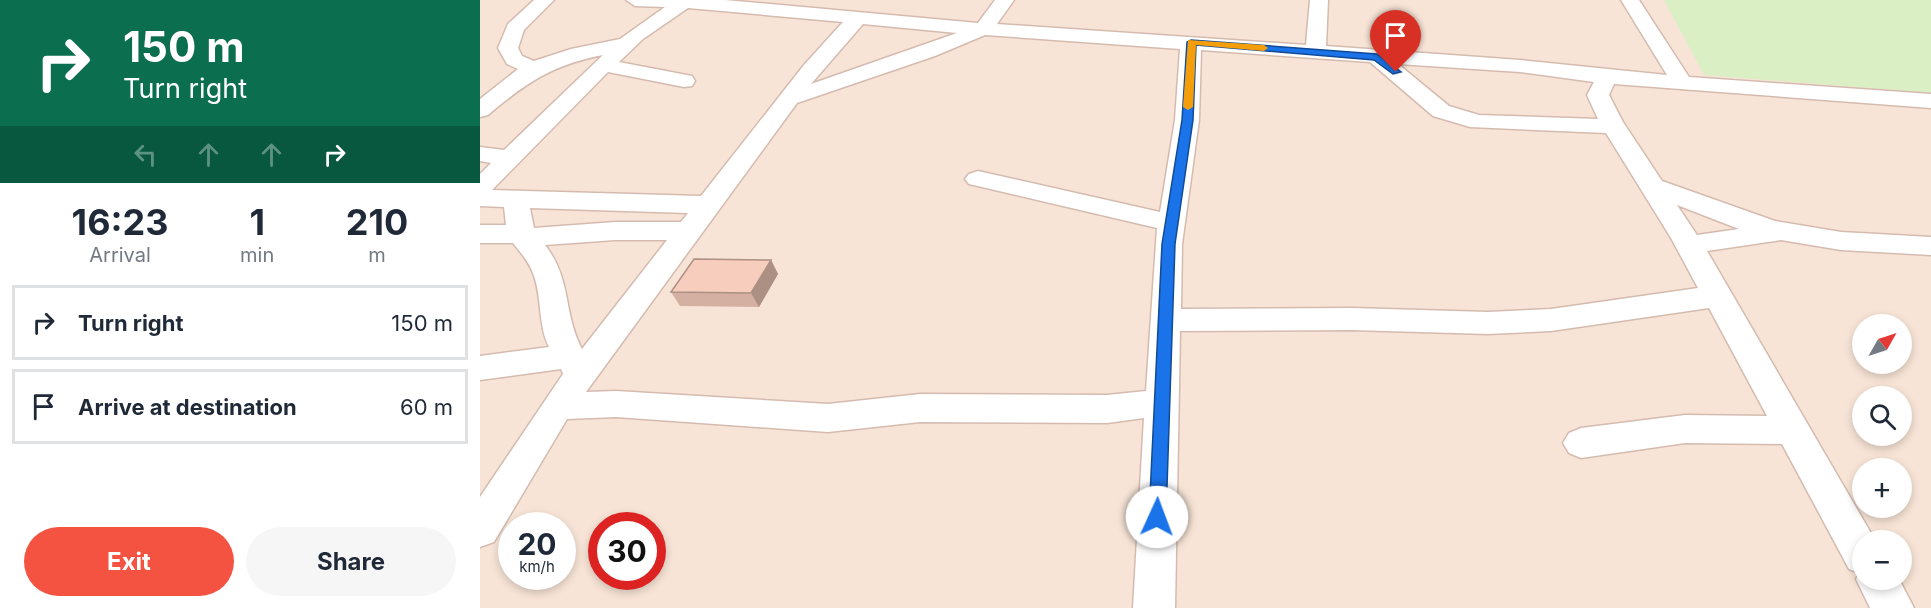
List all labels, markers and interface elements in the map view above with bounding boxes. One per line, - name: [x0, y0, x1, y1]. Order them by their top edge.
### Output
- pin: [1370, 10, 1421, 72]
- icon: arrive: [1379, 19, 1412, 52]
- text: 150 m: [123, 21, 245, 72]
- icon: right: [24, 24, 102, 102]
- text: Turn right: [123, 72, 247, 105]
- icon: left: [129, 138, 162, 171]
- icon: ahead: [192, 138, 225, 171]
- icon: ahead: [255, 138, 288, 171]
- icon: right: [318, 138, 351, 171]
- text: 16:23: [72, 200, 168, 244]
- text: 1: [249, 200, 265, 244]
- text: 210: [346, 200, 408, 244]
- text: Arrival: [89, 243, 151, 267]
- text: min: [240, 243, 274, 267]
- text: m: [368, 243, 386, 267]
- icon: right: [27, 306, 60, 339]
- text: Turn right: [78, 310, 184, 336]
- text: 150 m: [391, 310, 453, 336]
- north arrow: [1852, 314, 1912, 374]
- map controls: [1852, 314, 1912, 590]
- button: search: [1852, 386, 1912, 446]
- icon: arrive: [27, 390, 60, 423]
- text: Arrive at destination: [78, 394, 297, 420]
- text: 60 m: [400, 394, 453, 420]
- button: +: [1852, 458, 1912, 518]
- position arrow: [1125, 485, 1189, 549]
- speed limit sign: 30: [588, 512, 666, 590]
- text: 20: [517, 526, 557, 562]
- button: Exit: [24, 527, 234, 596]
- button: Share: [246, 527, 456, 596]
- button: −: [1852, 530, 1912, 590]
- text: km/h: [519, 557, 555, 576]

